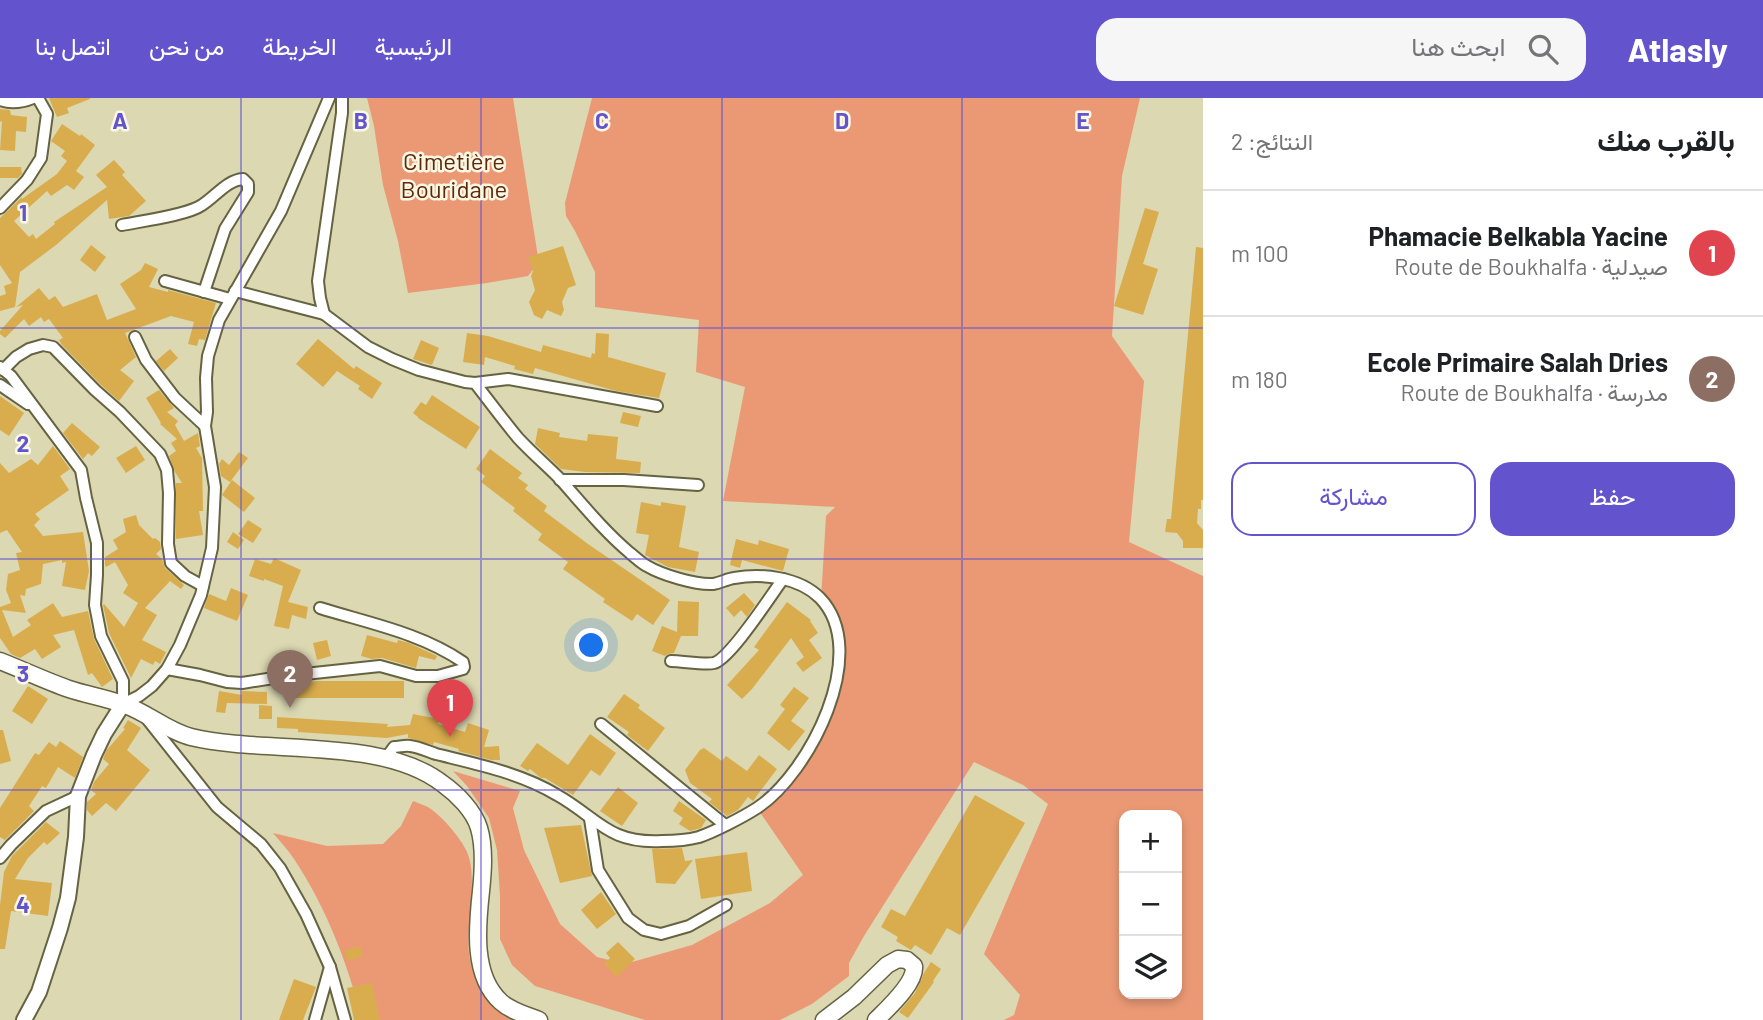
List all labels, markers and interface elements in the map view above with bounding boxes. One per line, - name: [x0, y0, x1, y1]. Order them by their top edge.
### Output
- search box: [1096, 18, 1586, 81]
- text: Atlasly: [1628, 29, 1728, 69]
- text: ابحث هنا: [1411, 30, 1506, 61]
- icon: search: [1524, 30, 1562, 68]
- text: اتصل بنا: [35, 31, 111, 60]
- text: من نحن: [149, 31, 224, 60]
- text: الخريطة: [262, 31, 337, 60]
- text: الرئيسية: [375, 31, 452, 60]
- text: A: [112, 106, 128, 134]
- text: B: [354, 106, 368, 134]
- text: C: [595, 106, 609, 134]
- text: D: [835, 106, 849, 134]
- text: E: [1076, 106, 1090, 134]
- text: بالقرب منك: [1597, 121, 1735, 157]
- text: النتائج: 2: [1231, 127, 1313, 155]
- park label: Cimetière Bouridane: [401, 146, 507, 203]
- text: 1: [19, 198, 27, 226]
- text: Phamacie Belkabla Yacine: [1368, 220, 1668, 251]
- text: 100 m: [1231, 239, 1289, 267]
- text: 1: [1708, 239, 1716, 267]
- text: صيدلية · Route de Boukhalfa: [1394, 252, 1668, 280]
- text: Ecole Primaire Salah Dries: [1367, 346, 1668, 377]
- text: 180 m: [1231, 365, 1288, 393]
- text: 2: [1706, 365, 1718, 393]
- text: مدرسة · Route de Boukhalfa: [1400, 378, 1668, 406]
- text: 2: [17, 429, 29, 457]
- button: مشاركة: [1231, 462, 1476, 536]
- button: حفظ: [1490, 462, 1735, 536]
- your location: [574, 628, 608, 662]
- pin: 2: [267, 650, 313, 708]
- text: 3: [17, 659, 29, 687]
- pin: 1: [427, 679, 473, 737]
- map controls: [1119, 810, 1182, 999]
- button: +: [1119, 810, 1182, 873]
- button: −: [1119, 873, 1182, 936]
- text: 4: [16, 890, 30, 918]
- button: layers: [1119, 936, 1182, 999]

